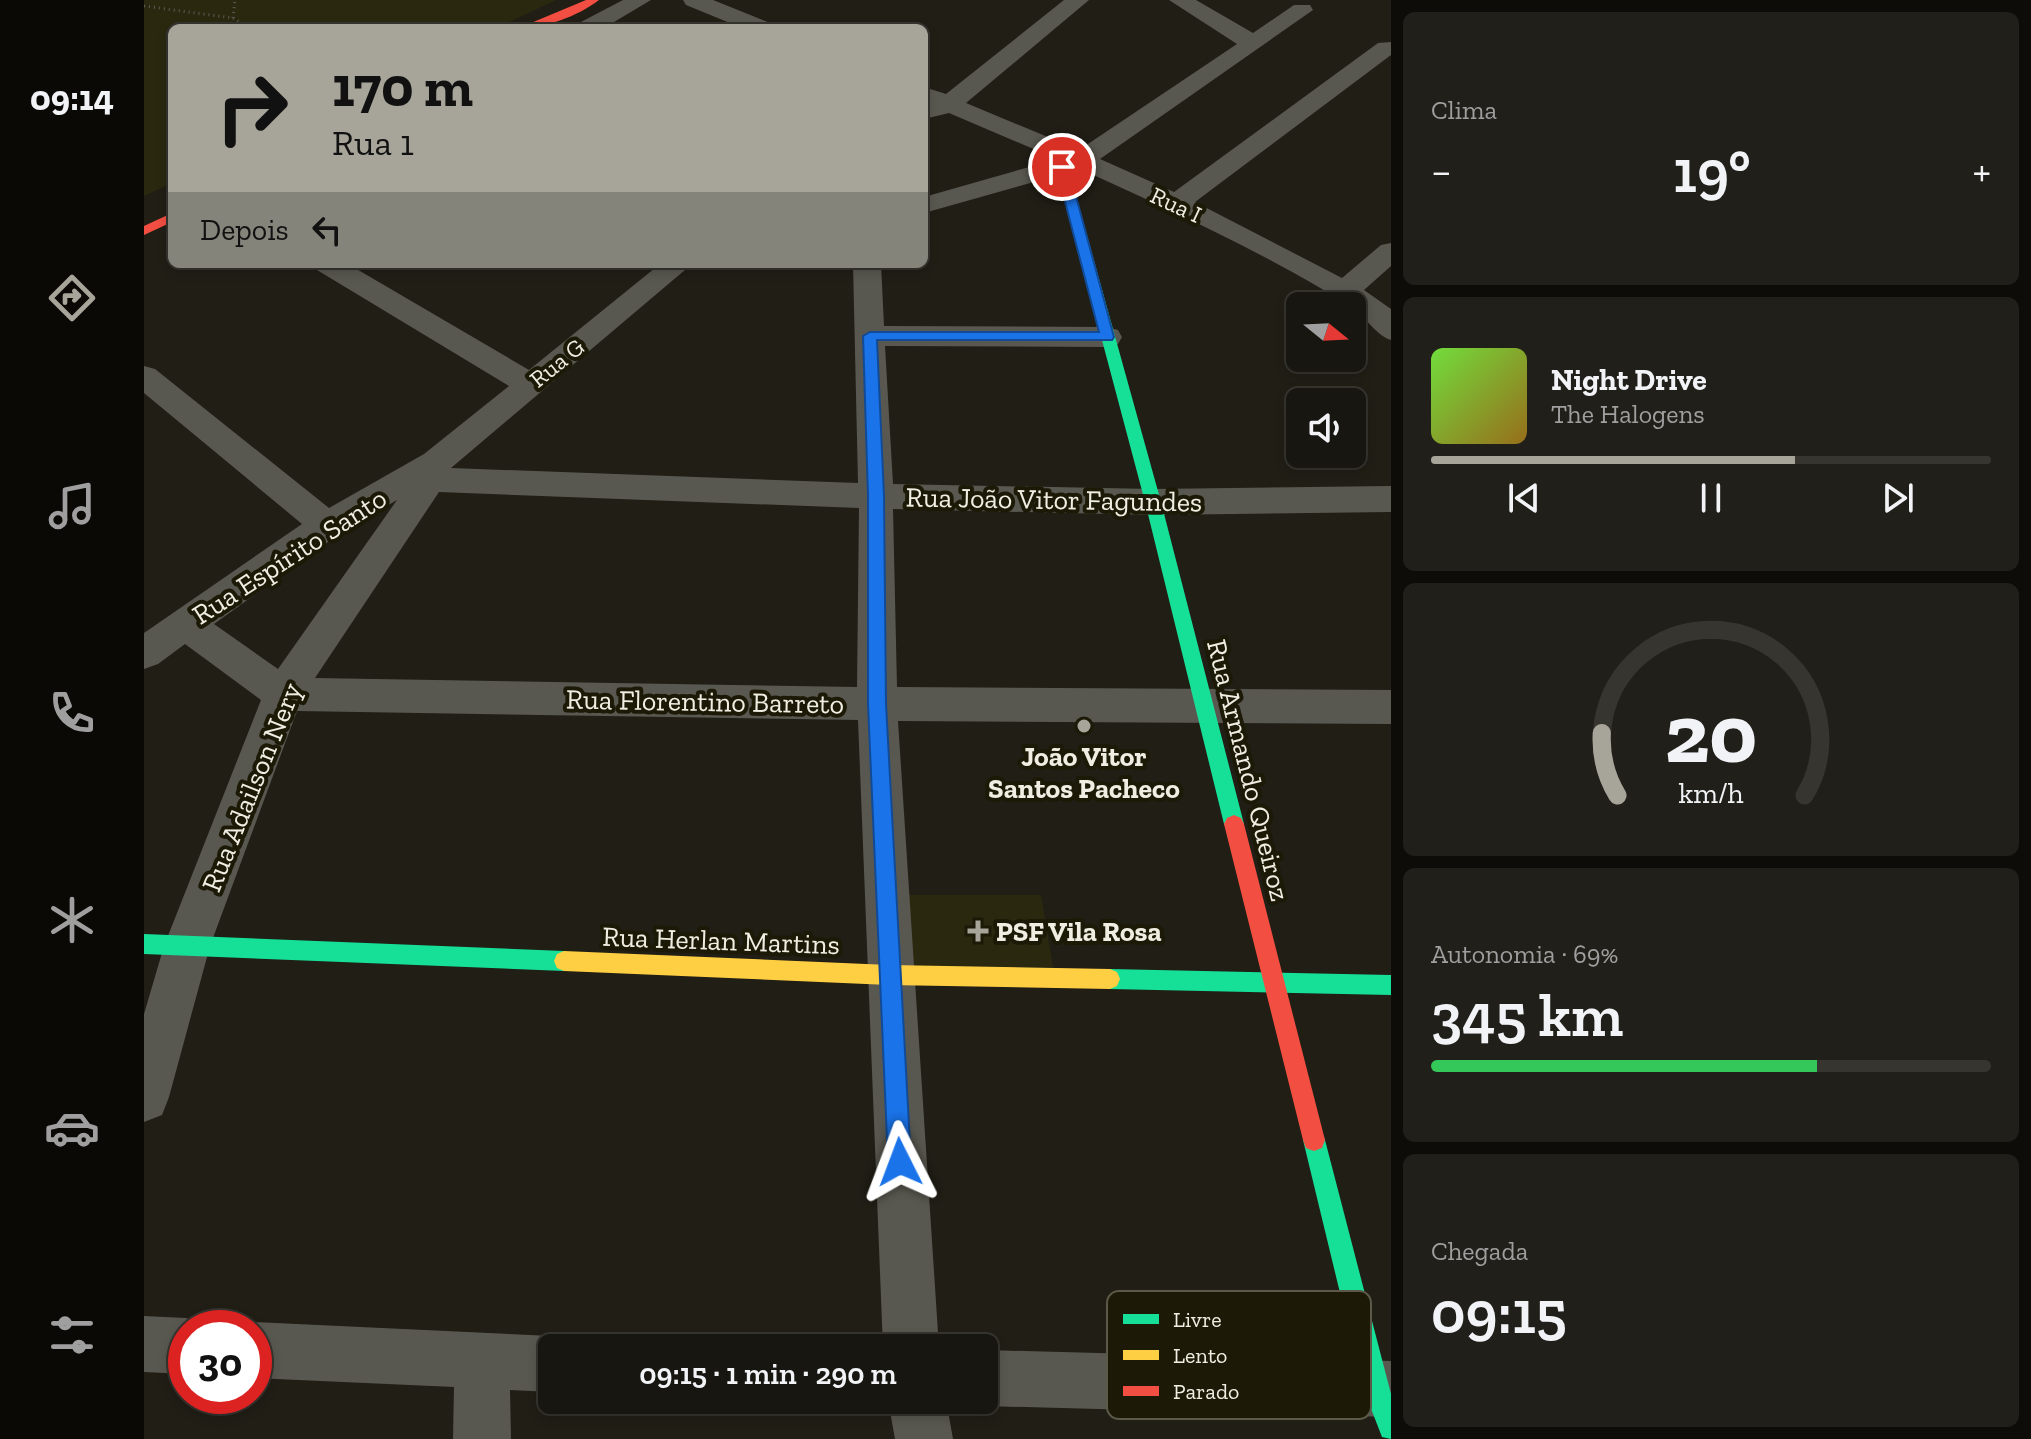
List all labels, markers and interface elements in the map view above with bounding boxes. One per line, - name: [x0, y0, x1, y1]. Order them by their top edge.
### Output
- text: 170 m: [332, 53, 473, 120]
- icon: right: [200, 56, 304, 160]
- text: 09:14: [30, 76, 114, 119]
- text: Clima: [1431, 94, 1497, 126]
- text: Rua 1: [332, 121, 414, 164]
- pin: [1028, 133, 1096, 201]
- text: 19°: [1673, 135, 1751, 207]
- text: −: [1431, 144, 1452, 197]
- text: +: [1972, 144, 1991, 197]
- icon: arrive: [1040, 145, 1084, 189]
- street label: Rua I: [1146, 180, 1206, 229]
- icon: left: [305, 208, 349, 252]
- text: Depois: [200, 212, 289, 248]
- icon: directions: [44, 270, 100, 326]
- north arrow: [1286, 292, 1366, 372]
- map controls: [1286, 292, 1366, 468]
- street label: Rua G: [524, 332, 590, 393]
- text: Night Drive: [1551, 362, 1707, 398]
- button: sound: [1286, 388, 1366, 468]
- text: The Halogens: [1551, 398, 1705, 430]
- icon: previous: [1502, 476, 1546, 520]
- icon: pause: [1689, 476, 1733, 520]
- icon: next: [1876, 476, 1920, 520]
- icon: music: [44, 478, 100, 534]
- street label: Rua João Vitor Fagundes: [905, 480, 1203, 519]
- street label: Rua Espírito Santo: [186, 481, 393, 631]
- street label: Rua Armando Queiroz: [1200, 636, 1297, 904]
- street label: Rua Adailson Nery: [195, 677, 309, 896]
- text: 20: [1665, 682, 1757, 782]
- street label: Rua Florentino Barreto: [566, 683, 844, 720]
- icon: phone: [44, 685, 100, 741]
- marker: João Vitor Santos Pacheco: [1075, 717, 1093, 735]
- place label: João Vitor Santos Pacheco: [988, 740, 1180, 805]
- text: km/h: [1678, 776, 1744, 810]
- icon: climate: [44, 892, 100, 948]
- place label: PSF Vila Rosa: [996, 915, 1162, 948]
- street label: Rua Herlan Martins: [602, 920, 840, 961]
- marker: PSF Vila Rosa: [967, 920, 989, 942]
- text: Autonomia · 69%: [1431, 938, 1618, 970]
- text: 345 km: [1431, 979, 1623, 1051]
- icon: car: [44, 1100, 100, 1156]
- position arrow: [858, 1120, 942, 1204]
- text: Chegada: [1431, 1235, 1528, 1267]
- text: 09:15: [1431, 1276, 1567, 1348]
- legend: [1107, 1291, 1371, 1419]
- text: Livre: [1173, 1306, 1222, 1333]
- icon: filters: [44, 1307, 100, 1363]
- speed limit sign: 30: [168, 1310, 272, 1414]
- text: Lento: [1173, 1342, 1227, 1369]
- text: 09:15 · 1 min · 290 m: [639, 1356, 897, 1392]
- text: Parado: [1173, 1378, 1239, 1405]

